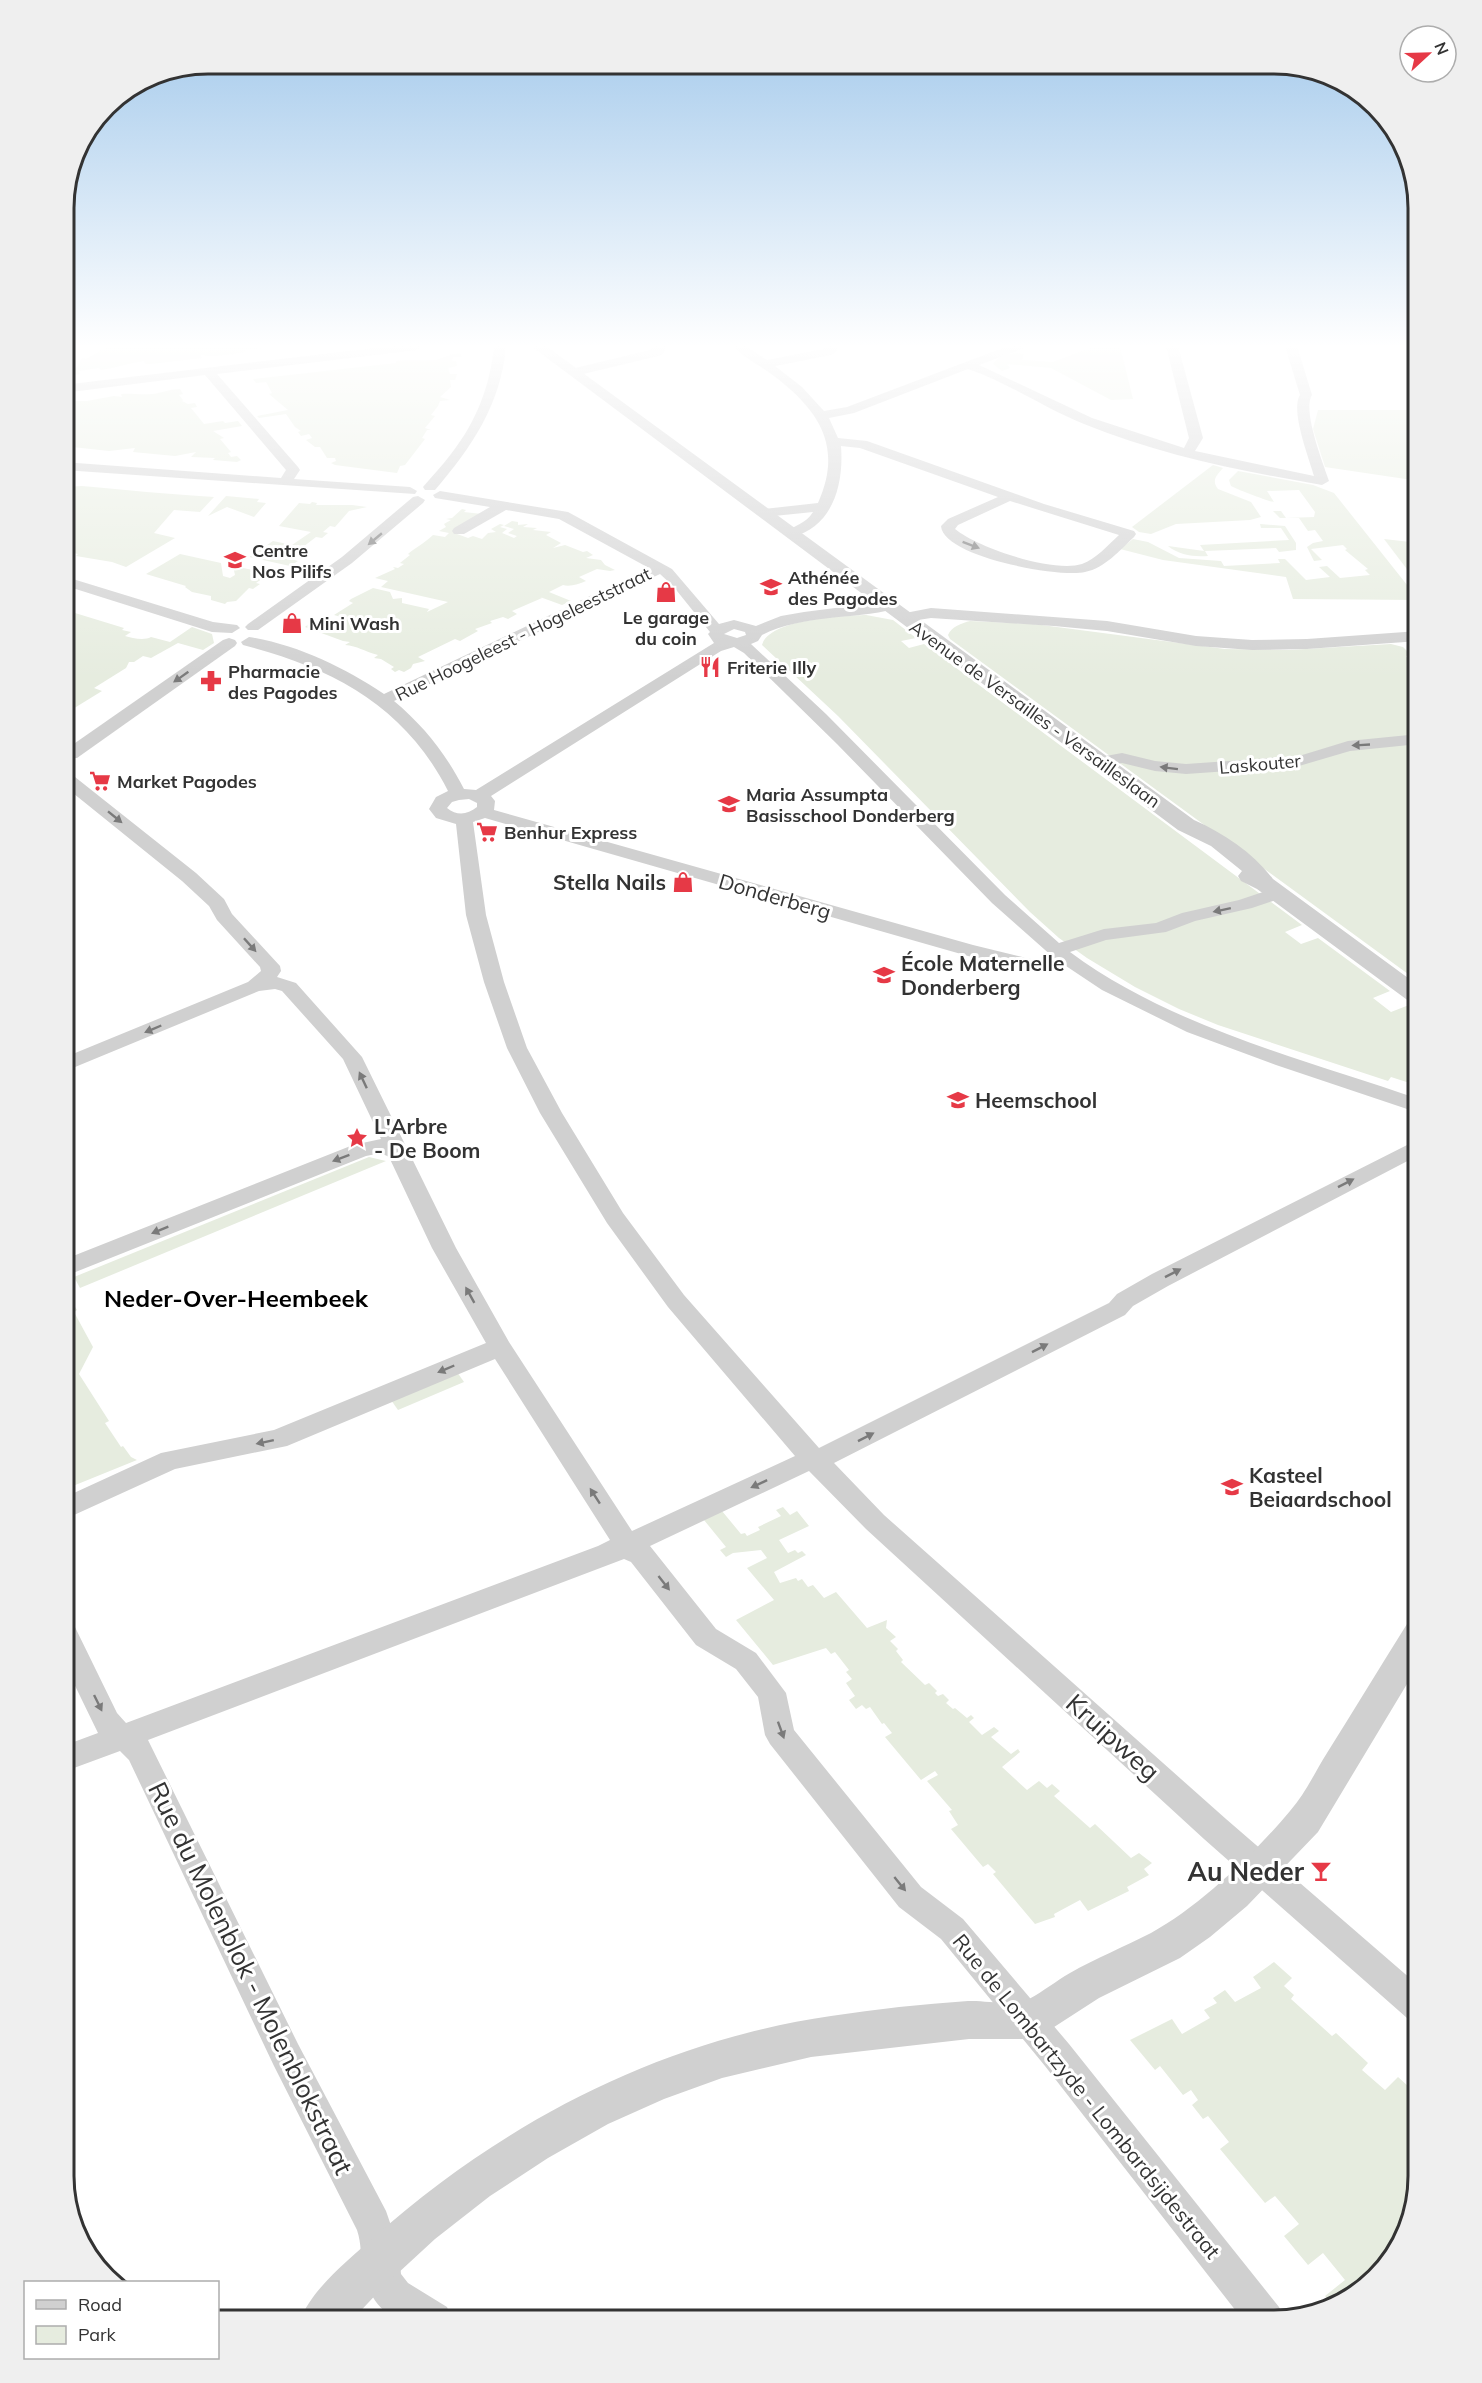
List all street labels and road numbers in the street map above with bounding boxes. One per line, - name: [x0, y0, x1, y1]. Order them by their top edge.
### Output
- street label: Rue Hoogeleest - Hogeleeststraat: [391, 562, 655, 706]
- street label: Avenue de Versailles - Versailleslaan: [905, 615, 1165, 813]
- street label: Laskouter: [1218, 749, 1302, 779]
- street label: Donderberg: [716, 868, 834, 924]
- street label: Kruipweg: [1059, 1686, 1167, 1788]
- street label: Rue du Molenblok - Molenblokstraat: [141, 1776, 361, 2180]
- street label: Rue de Lombartzyde - Lombardsijdestraat: [948, 1928, 1226, 2264]

